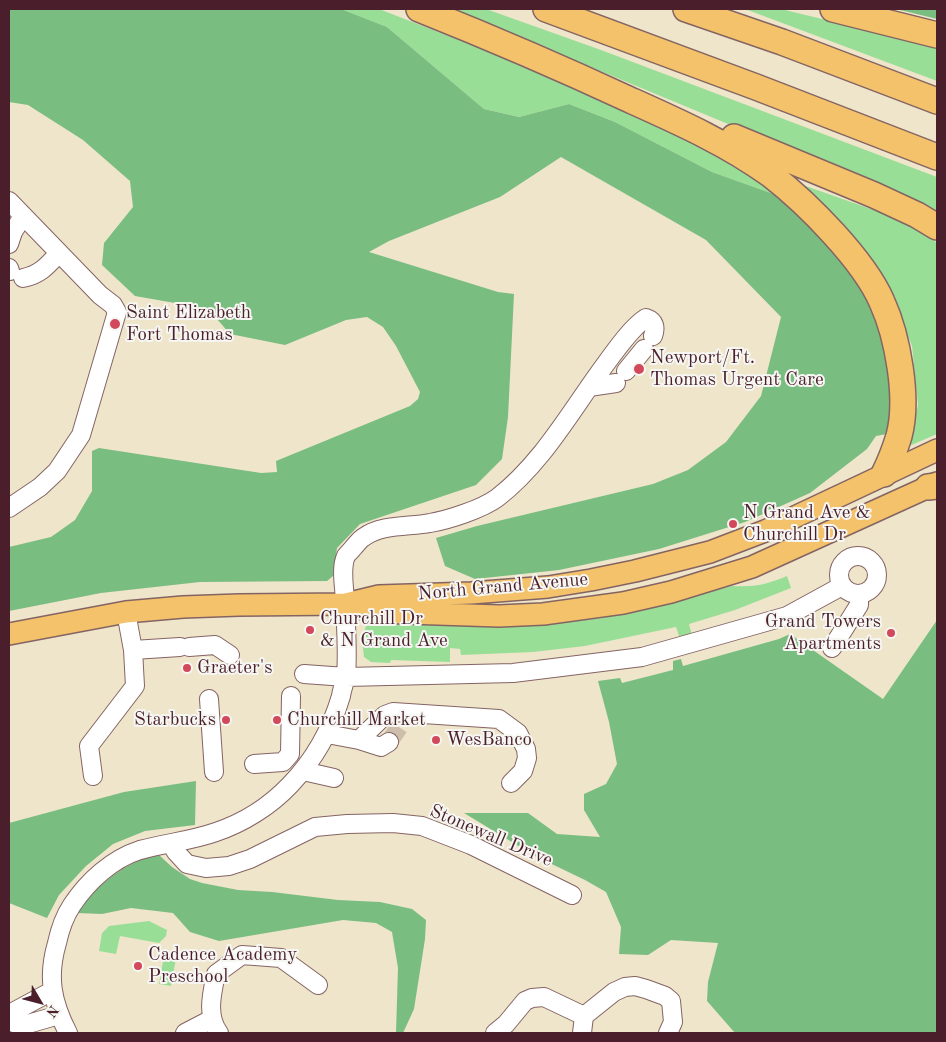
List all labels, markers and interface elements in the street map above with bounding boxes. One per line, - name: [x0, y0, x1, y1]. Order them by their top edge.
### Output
- place label: Saint Elizabeth Fort Thomas: [126, 302, 251, 346]
- marker: Saint Elizabeth Fort Thomas: [108, 317, 122, 331]
- place label: Newport/Ft. Thomas Urgent Care: [650, 347, 824, 391]
- marker: Newport/Ft. Thomas Urgent Care: [632, 362, 646, 376]
- place label: N Grand Ave & Churchill Dr: [743, 502, 871, 546]
- marker: N Grand Ave & Churchill Dr: [727, 518, 739, 530]
- street label: North Grand Avenue: [417, 568, 589, 606]
- place label: Churchill Dr & N Grand Ave: [320, 608, 448, 652]
- place label: Grand Towers Apartments: [765, 611, 881, 655]
- marker: Churchill Dr & N Grand Ave: [304, 624, 316, 636]
- marker: Grand Towers Apartments: [885, 627, 897, 639]
- place label: Graeter's: [197, 657, 273, 679]
- marker: Graeter's: [181, 662, 193, 674]
- place label: Starbucks: [134, 709, 216, 731]
- place label: Churchill Market: [287, 709, 426, 731]
- marker: Starbucks: [220, 714, 232, 726]
- marker: Churchill Market: [271, 714, 283, 726]
- place label: WesBanco: [446, 729, 532, 751]
- marker: WesBanco: [430, 734, 442, 746]
- street label: Stonewall Drive: [426, 800, 556, 872]
- place label: Cadence Academy Preschool: [148, 944, 297, 988]
- marker: Cadence Academy Preschool: [132, 960, 144, 972]
- north arrow: [15, 977, 65, 1027]
- text: N: [43, 1003, 61, 1020]

